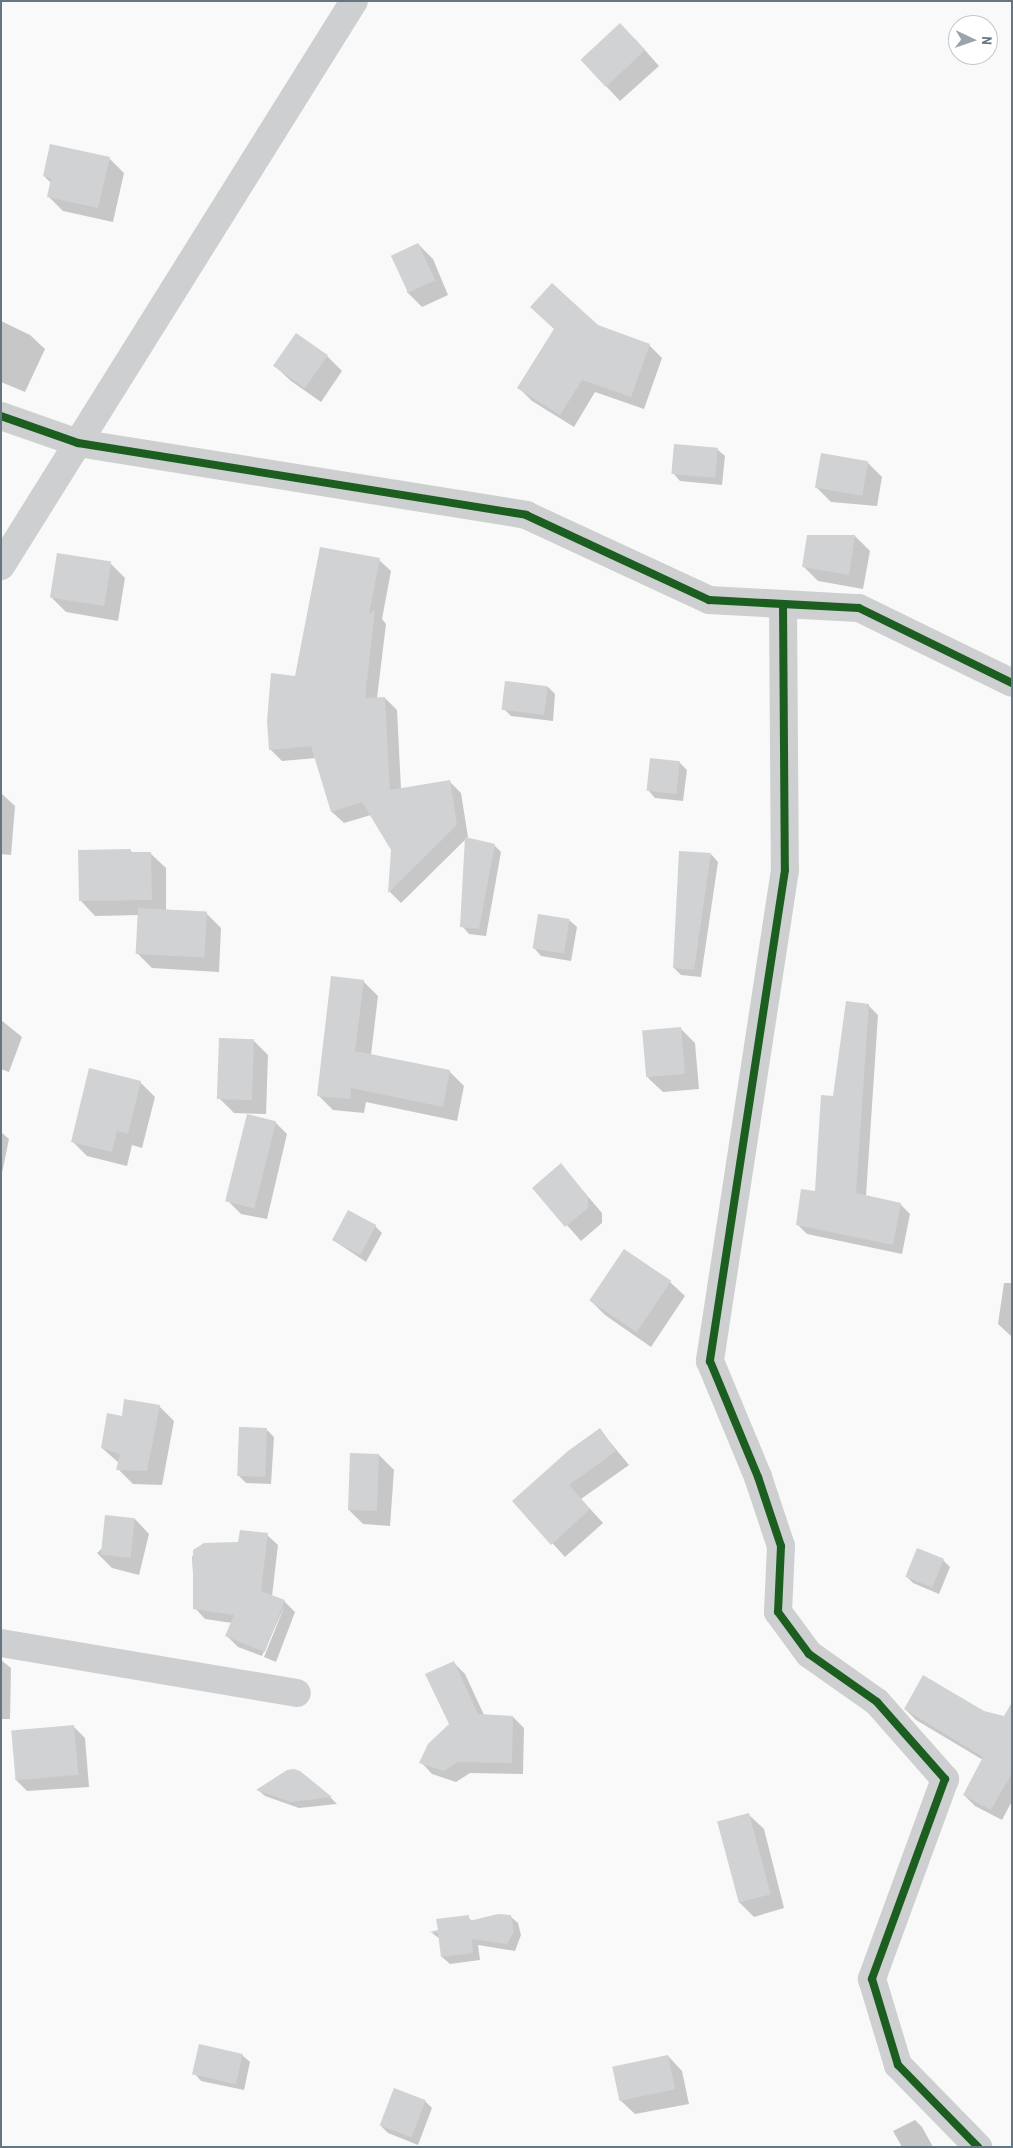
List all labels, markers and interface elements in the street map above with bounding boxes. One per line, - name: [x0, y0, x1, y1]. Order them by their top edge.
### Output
- north arrow: [948, 15, 998, 65]
- text: N: [978, 36, 996, 45]

